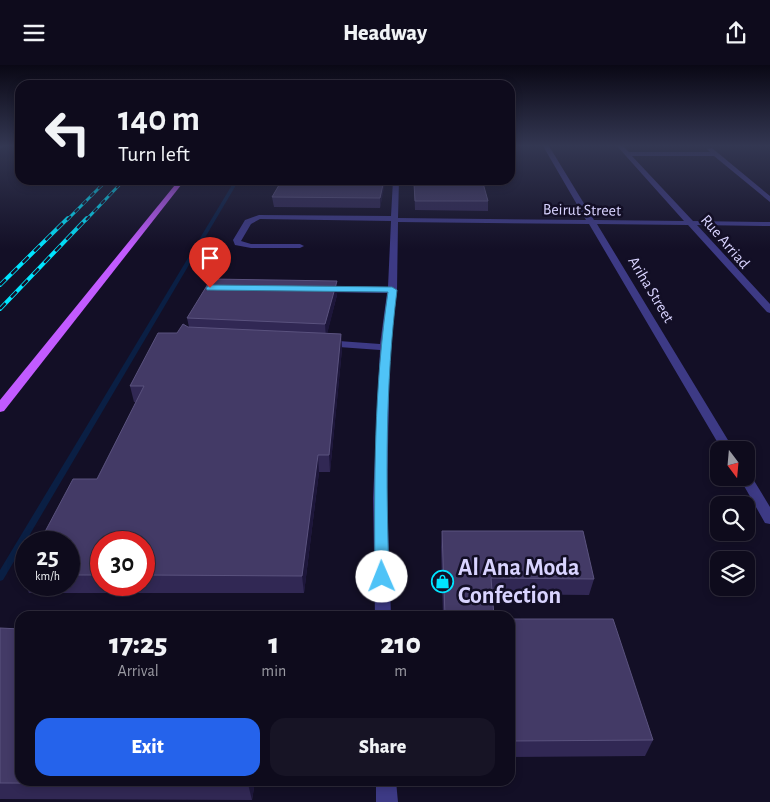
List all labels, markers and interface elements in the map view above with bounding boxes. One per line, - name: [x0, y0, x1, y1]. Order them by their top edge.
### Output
- icon: menu: [20, 19, 48, 47]
- icon: share: [722, 19, 750, 47]
- text: Headway: [343, 22, 427, 44]
- icon: left: [35, 100, 100, 165]
- text: 140 m: [118, 102, 200, 137]
- text: Turn left: [118, 143, 190, 165]
- street label: Beirut Street: [543, 201, 621, 219]
- street label: Rue Arriad: [698, 212, 753, 272]
- pin: [189, 237, 231, 288]
- icon: arrive: [196, 244, 224, 272]
- street label: Ariha Street: [625, 254, 677, 325]
- north arrow: [710, 441, 755, 486]
- map controls: [710, 441, 755, 596]
- button: search: [710, 496, 755, 541]
- speed limit sign: 30: [90, 531, 155, 596]
- text: 25: [36, 545, 59, 570]
- position arrow: [355, 550, 407, 602]
- button: layers: [710, 551, 755, 596]
- place label: Al Ana Moda Confection: [458, 556, 579, 608]
- shop icon: Al Ana Moda Confection: [430, 569, 454, 593]
- text: km/h: [35, 570, 60, 582]
- text: 17:25: [109, 629, 167, 659]
- text: 1: [268, 629, 279, 659]
- text: 210: [380, 629, 421, 659]
- text: Arrival: [118, 663, 159, 679]
- text: min: [261, 663, 286, 679]
- text: m: [394, 663, 407, 679]
- button: Exit: [35, 718, 260, 776]
- button: Share: [270, 718, 495, 776]

